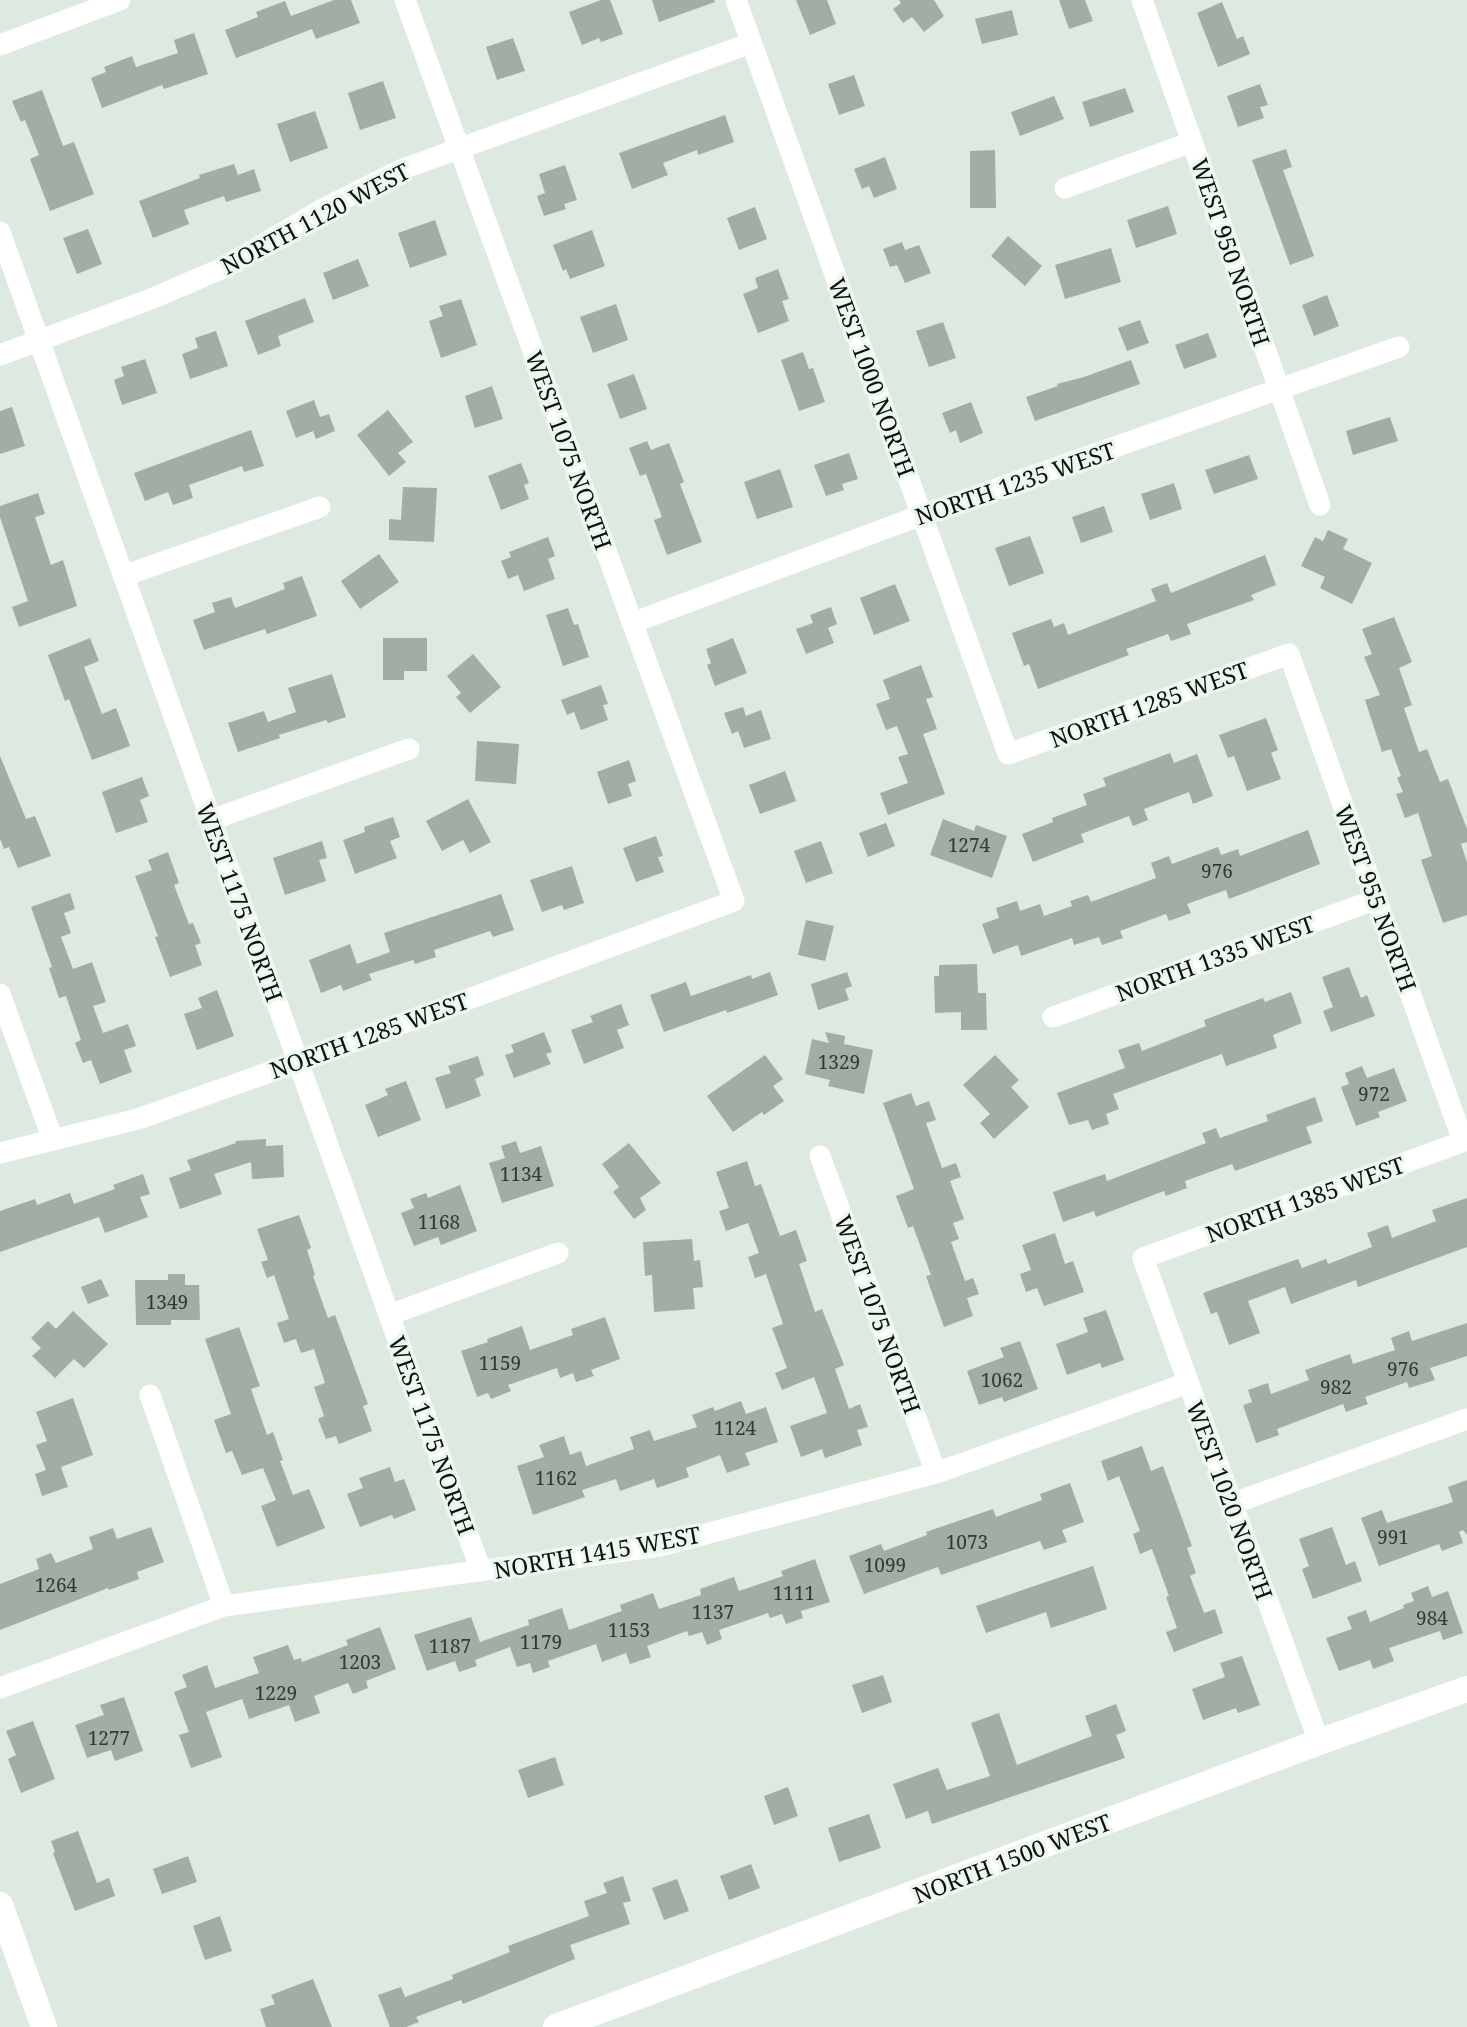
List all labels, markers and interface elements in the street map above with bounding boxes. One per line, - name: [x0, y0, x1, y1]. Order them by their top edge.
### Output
- street label: WEST 950 NORTH: [1184, 154, 1278, 350]
- street label: NORTH 1120 WEST: [215, 155, 415, 281]
- street label: WEST 1000 NORTH: [821, 273, 923, 481]
- street label: WEST 1075 NORTH: [518, 346, 620, 554]
- street label: NORTH 1235 WEST: [911, 434, 1119, 532]
- street label: NORTH 1285 WEST: [1045, 653, 1253, 755]
- street label: WEST 1175 NORTH: [189, 798, 291, 1006]
- street label: WEST 955 NORTH: [1327, 800, 1425, 996]
- house number: 1274: [948, 832, 991, 858]
- house number: 976: [1201, 858, 1233, 884]
- street label: NORTH 1335 WEST: [1111, 907, 1319, 1009]
- street label: NORTH 1285 WEST: [265, 984, 473, 1086]
- house number: 1329: [818, 1049, 860, 1075]
- house number: 972: [1358, 1081, 1390, 1107]
- street label: NORTH 1385 WEST: [1201, 1148, 1409, 1250]
- house number: 1134: [500, 1161, 543, 1187]
- house number: 1168: [418, 1209, 460, 1235]
- street label: WEST 1075 NORTH: [827, 1210, 929, 1418]
- house number: 1349: [146, 1289, 188, 1315]
- street label: WEST 1175 NORTH: [381, 1331, 483, 1539]
- house number: 1159: [479, 1350, 521, 1376]
- house number: 976: [1387, 1356, 1419, 1382]
- house number: 1062: [981, 1367, 1023, 1393]
- house number: 982: [1320, 1374, 1352, 1400]
- street label: WEST 1020 NORTH: [1179, 1396, 1281, 1604]
- house number: 1124: [714, 1415, 757, 1441]
- house number: 1162: [535, 1465, 577, 1491]
- street label: NORTH 1415 WEST: [491, 1518, 703, 1586]
- house number: 991: [1377, 1524, 1409, 1550]
- house number: 1073: [946, 1529, 988, 1555]
- house number: 1099: [864, 1552, 906, 1578]
- house number: 1264: [35, 1572, 78, 1598]
- house number: 1111: [773, 1580, 815, 1606]
- house number: 1137: [692, 1599, 734, 1625]
- house number: 984: [1416, 1605, 1448, 1631]
- house number: 1153: [608, 1617, 650, 1643]
- house number: 1179: [520, 1629, 562, 1655]
- house number: 1187: [429, 1633, 471, 1659]
- house number: 1203: [339, 1649, 381, 1675]
- house number: 1229: [255, 1680, 297, 1706]
- house number: 1277: [88, 1725, 130, 1751]
- street label: NORTH 1500 WEST: [908, 1806, 1116, 1910]

